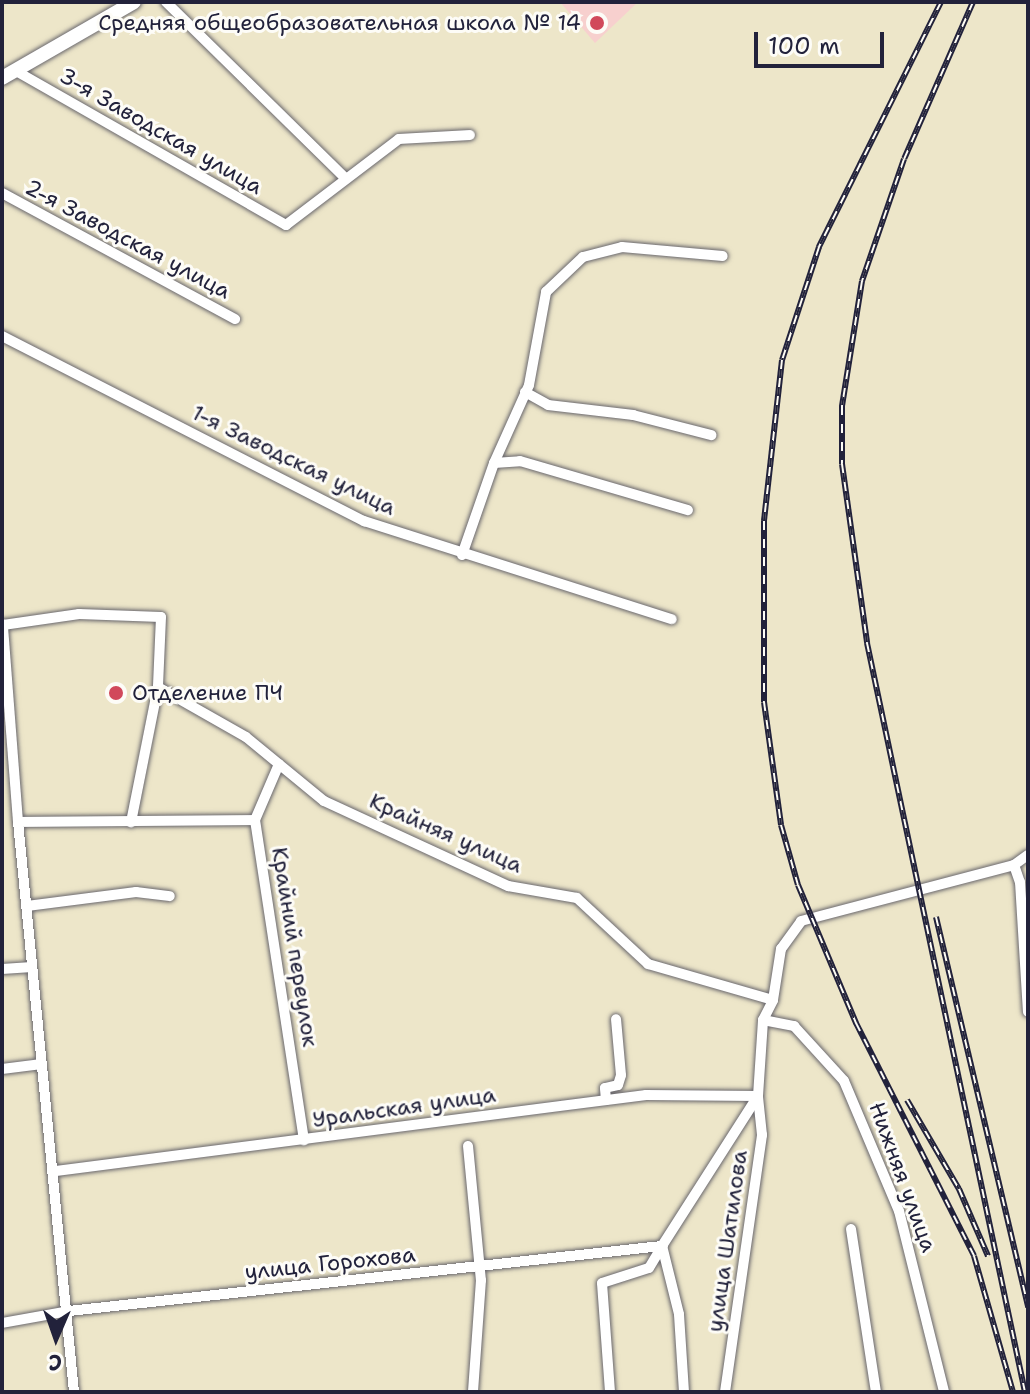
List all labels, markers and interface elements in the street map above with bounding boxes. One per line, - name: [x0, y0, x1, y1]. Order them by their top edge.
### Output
- place label: Средняя общеобразовательная школа № 14: [98, 10, 581, 36]
- marker: Средняя общеобразовательная школа № 14: [588, 14, 606, 32]
- scale bar: [758, 16, 888, 66]
- text: 100 m: [768, 30, 840, 62]
- street label: 3-я Заводская улица: [55, 62, 267, 200]
- street label: 2-я Заводская улица: [21, 174, 235, 304]
- street label: 1-я Заводская улица: [188, 399, 400, 521]
- place label: Отделение ПЧ: [132, 680, 283, 706]
- marker: Отделение ПЧ: [107, 684, 125, 702]
- street label: Крайняя улица: [365, 787, 527, 879]
- street label: Крайний переулок: [266, 845, 324, 1049]
- street label: Уральская улица: [311, 1081, 497, 1133]
- street label: Нижняя улица: [864, 1098, 942, 1256]
- street label: улица Шатилова: [701, 1148, 753, 1334]
- street label: улица Горохова: [243, 1241, 417, 1285]
- north arrow: [16, 1298, 96, 1378]
- text: С: [48, 1348, 62, 1377]

